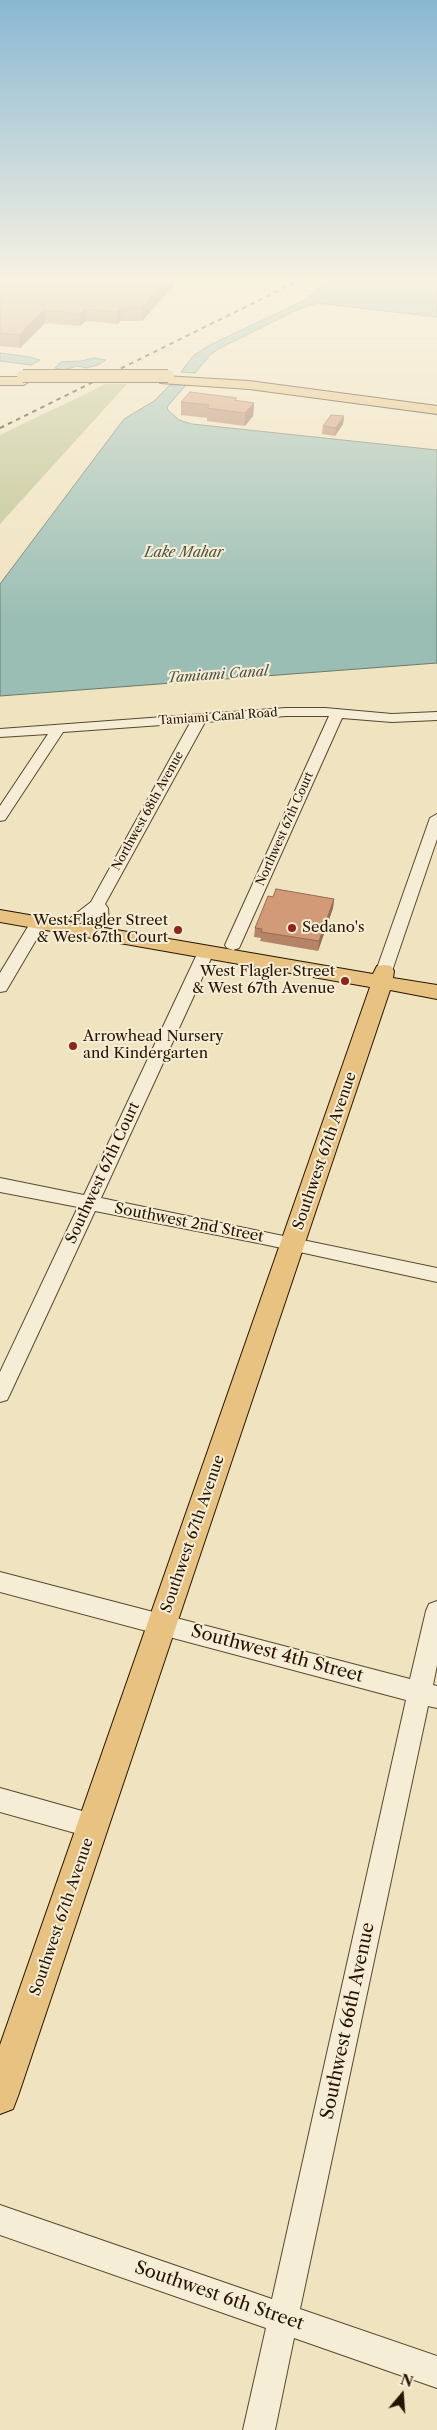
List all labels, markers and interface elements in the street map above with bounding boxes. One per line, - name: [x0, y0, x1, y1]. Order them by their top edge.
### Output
- water label: Lake Mahar: [144, 545, 224, 561]
- water label: Tamiami Canal: [167, 663, 269, 687]
- street label: Tamiami Canal Road: [158, 706, 278, 728]
- street label: Northwest 68th Avenue: [109, 749, 187, 873]
- street label: Northwest 67th Court: [253, 770, 317, 888]
- place label: West Flagler Street & West 67th Court: [33, 912, 168, 947]
- place label: Sedano's: [302, 919, 364, 937]
- marker: Sedano's: [286, 922, 298, 934]
- marker: West Flagler Street & West 67th Court: [172, 924, 184, 936]
- place label: West Flagler Street & West 67th Avenue: [192, 963, 335, 998]
- marker: West Flagler Street & West 67th Avenue: [339, 975, 351, 987]
- place label: Arrowhead Nursery and Kindergarten: [83, 1028, 224, 1063]
- marker: Arrowhead Nursery and Kindergarten: [67, 1040, 79, 1052]
- street label: Southwest 67th Avenue: [289, 1070, 361, 1232]
- street label: Southwest 67th Court: [62, 1099, 144, 1247]
- street label: Southwest 2nd Street: [113, 1200, 265, 1246]
- street label: Southwest 67th Avenue: [157, 1453, 229, 1615]
- street label: Southwest 4th Street: [189, 1621, 365, 1687]
- street label: Southwest 67th Avenue: [26, 1836, 98, 1998]
- street label: Southwest 66th Avenue: [317, 1920, 379, 2122]
- street label: Southwest 6th Street: [132, 2257, 306, 2335]
- north arrow: [377, 2370, 427, 2420]
- text: N: [398, 2370, 415, 2391]

